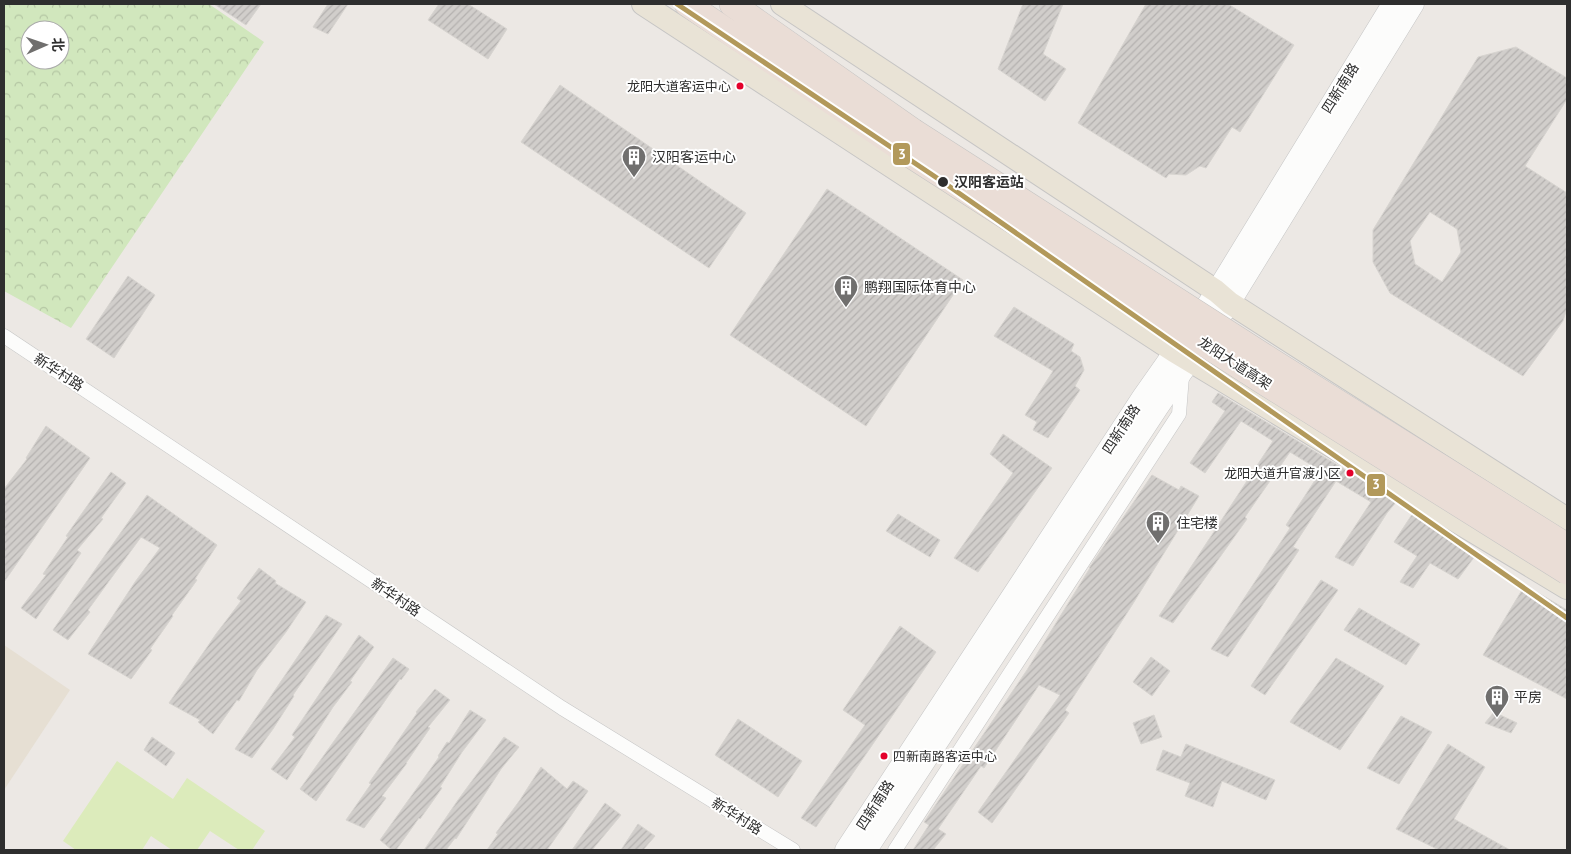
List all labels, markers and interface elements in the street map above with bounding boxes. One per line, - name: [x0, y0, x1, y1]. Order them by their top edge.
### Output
- north arrow: [20, 20, 70, 70]
- text: 北: [49, 37, 67, 52]
- street label: 四新南路: [1318, 59, 1362, 117]
- place label: 龙阳大道客运中心: [627, 78, 731, 95]
- marker: 龙阳大道客运中心: [735, 81, 745, 91]
- line badge: 3: [892, 142, 911, 166]
- building icon: 汉阳客运中心: [621, 144, 647, 178]
- text: 3: [898, 145, 906, 163]
- place label: 汉阳客运中心: [652, 148, 736, 166]
- place label: 汉阳客运站: [954, 173, 1024, 191]
- marker: 汉阳客运站: [936, 175, 950, 189]
- building icon: 鹏翔国际体育中心: [833, 274, 859, 308]
- place label: 鹏翔国际体育中心: [864, 278, 976, 296]
- street label: 龙阳大道高架: [1195, 333, 1275, 393]
- street label: 新华村路: [31, 349, 87, 395]
- street label: 四新南路: [1098, 401, 1144, 457]
- place label: 龙阳大道升官渡小区: [1224, 465, 1341, 482]
- marker: 龙阳大道升官渡小区: [1345, 468, 1355, 478]
- line badge: 3: [1366, 473, 1386, 497]
- text: 3: [1372, 475, 1380, 493]
- building icon: 住宅楼: [1145, 510, 1171, 544]
- place label: 住宅楼: [1176, 514, 1218, 532]
- street label: 新华村路: [368, 574, 424, 620]
- building icon: 平房: [1484, 684, 1510, 718]
- place label: 平房: [1514, 688, 1542, 706]
- place label: 四新南路客运中心: [893, 748, 997, 765]
- marker: 四新南路客运中心: [879, 751, 889, 761]
- street label: 四新南路: [852, 777, 898, 833]
- street label: 新华村路: [708, 794, 766, 838]

